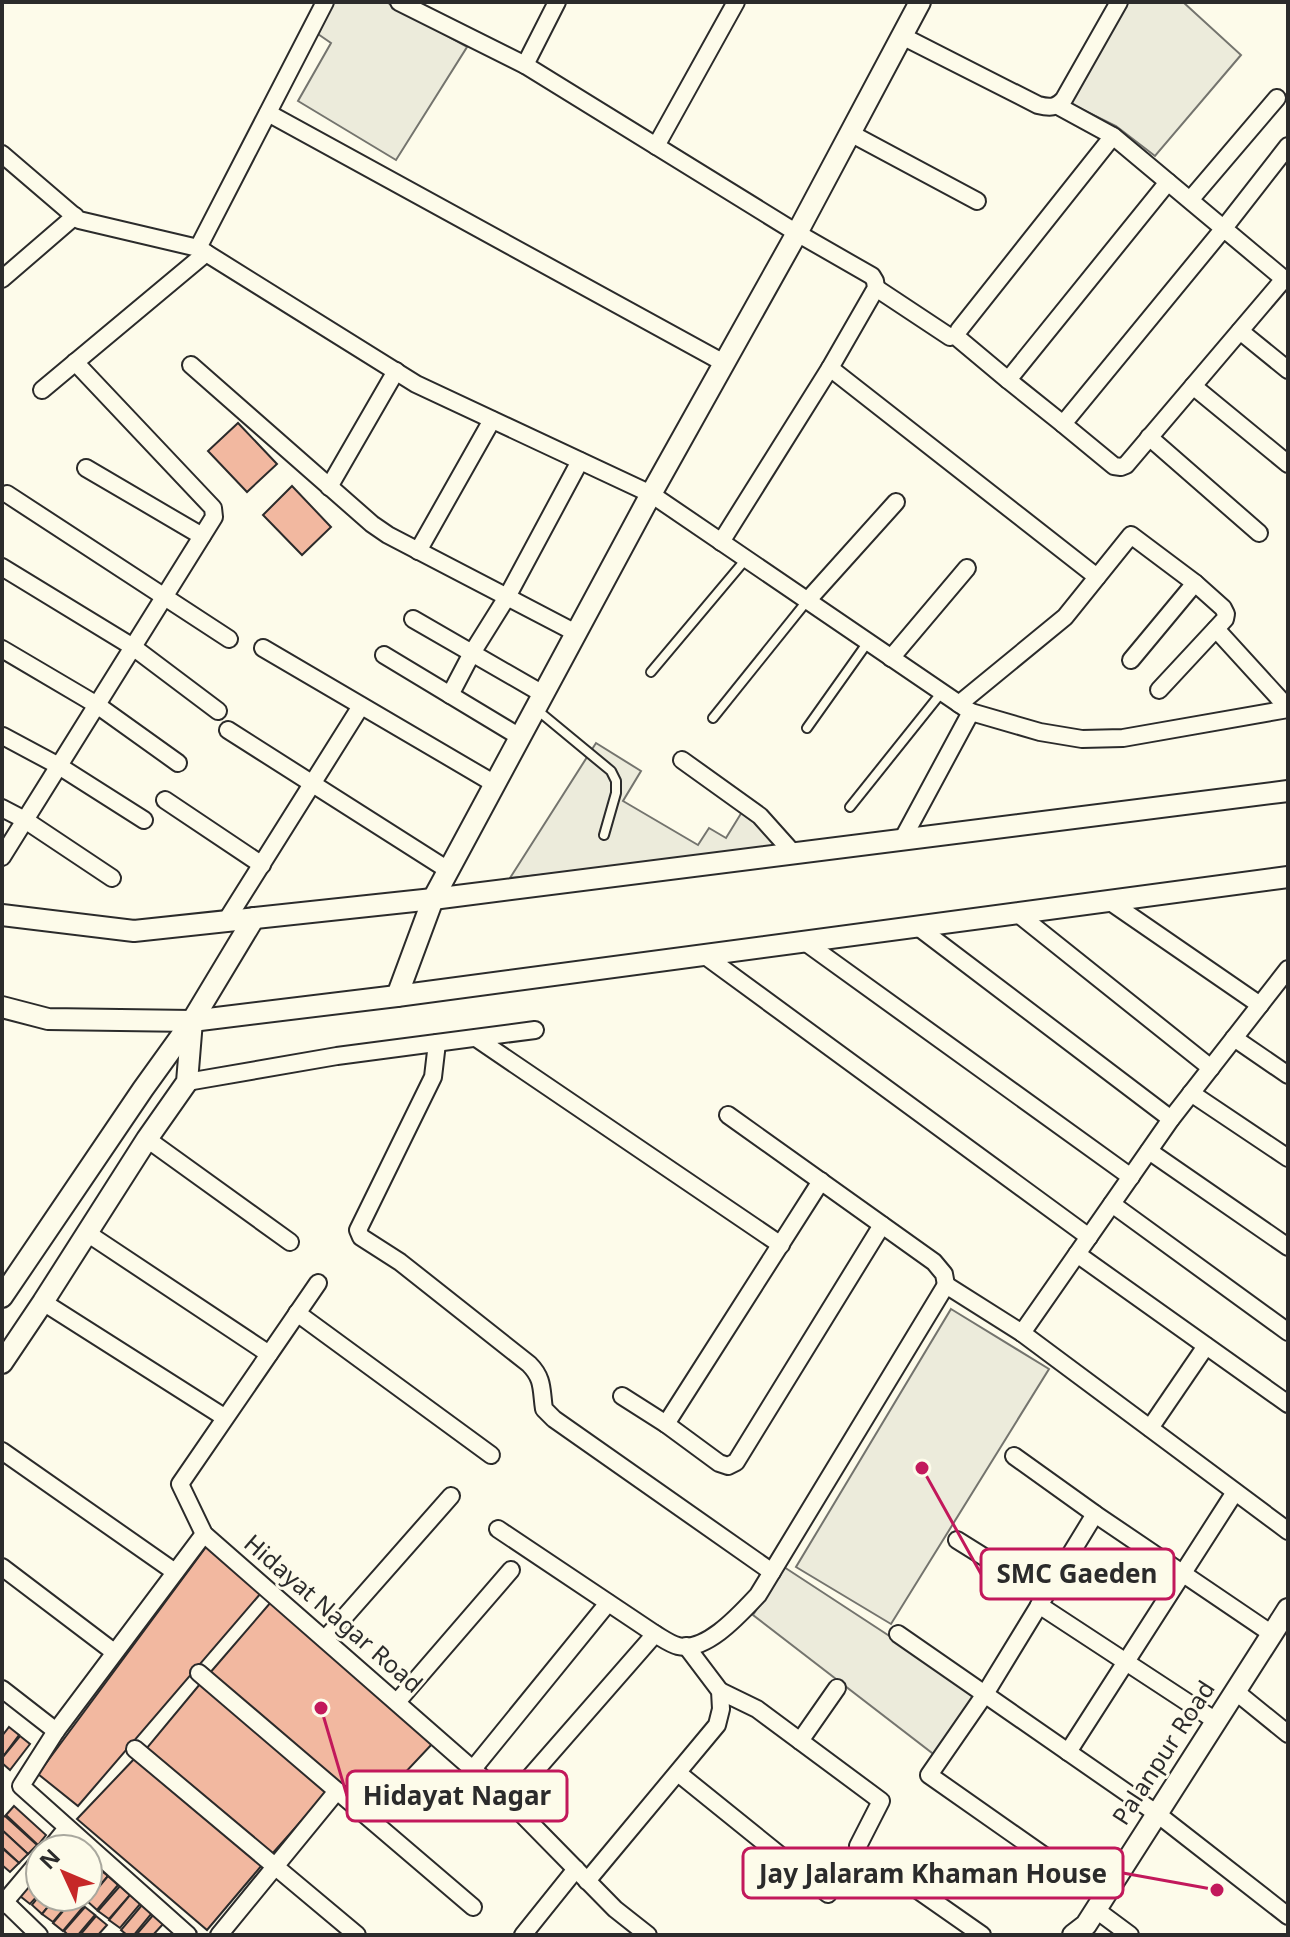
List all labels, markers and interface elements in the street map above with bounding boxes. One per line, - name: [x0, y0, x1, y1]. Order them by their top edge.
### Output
- street label: Hidayat Nagar Road: [238, 1526, 430, 1700]
- callout: SMC Gaeden: [981, 1549, 1174, 1599]
- text: SMC Gaeden: [996, 1555, 1158, 1591]
- street label: Palanpur Road: [1104, 1674, 1222, 1831]
- callout: Hidayat Nagar: [347, 1771, 567, 1821]
- text: Hidayat Nagar: [363, 1777, 552, 1813]
- north arrow: [24, 1833, 104, 1913]
- text: N: [32, 1842, 66, 1875]
- callout: Jay Jalaram Khaman House: [743, 1848, 1123, 1898]
- text: Jay Jalaram Khaman House: [757, 1855, 1107, 1891]

